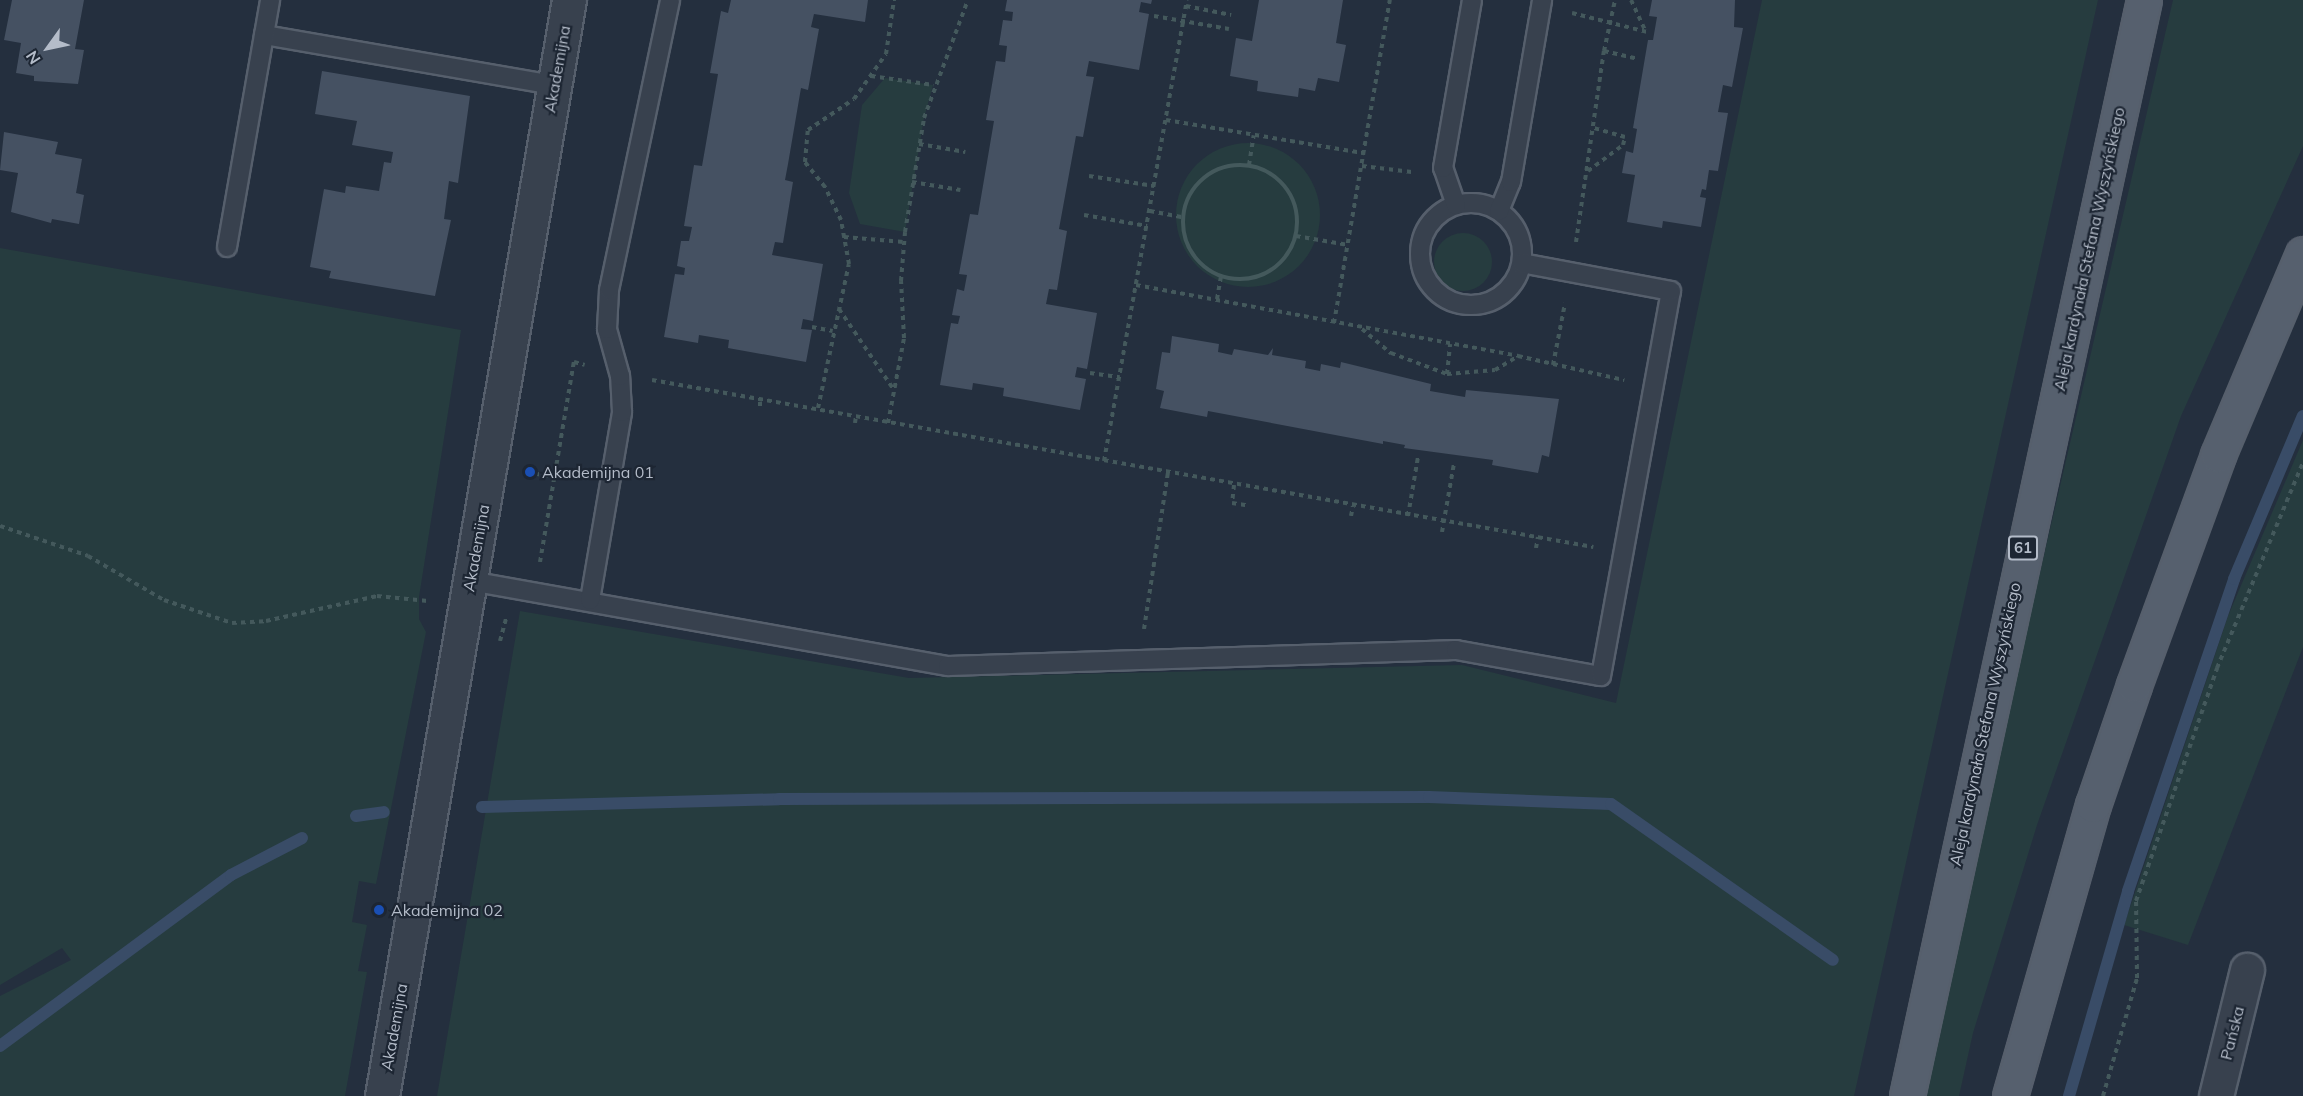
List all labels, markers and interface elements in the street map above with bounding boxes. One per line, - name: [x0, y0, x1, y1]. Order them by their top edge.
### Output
- north arrow: [18, 18, 78, 78]
- street label: Akademijna: [540, 24, 574, 114]
- text: N: [21, 47, 45, 68]
- street label: Aleja kardynała Stefana Wyszyńskiego: [2050, 106, 2128, 392]
- place label: Akademijna 01: [542, 462, 654, 482]
- marker: Akademijna 01: [523, 465, 537, 479]
- street label: Akademijna: [459, 503, 493, 593]
- road number: 61: [2008, 536, 2038, 560]
- street label: Aleja kardynała Stefana Wyszyńskiego: [1946, 581, 2024, 867]
- place label: Akademijna 02: [391, 900, 503, 920]
- marker: Akademijna 02: [372, 903, 386, 917]
- street label: Akademijna: [377, 982, 411, 1072]
- street label: Pańska: [2216, 1004, 2248, 1062]

